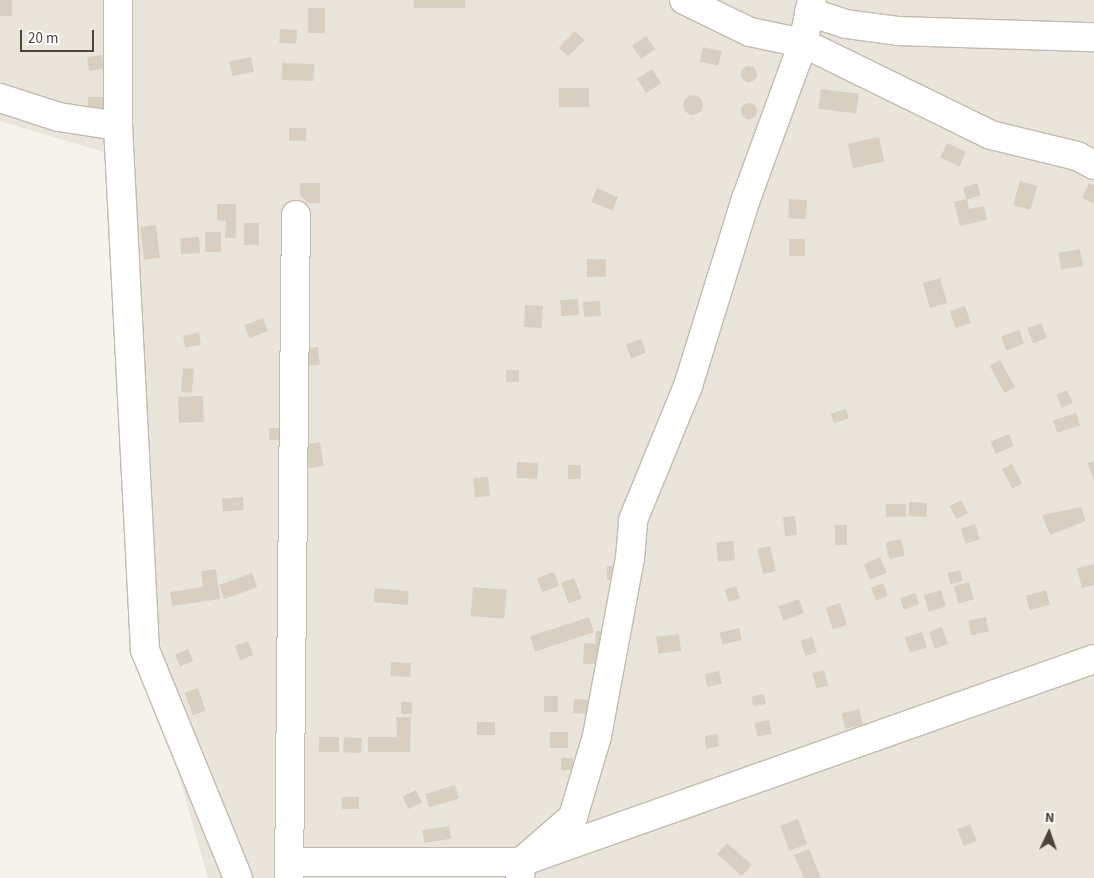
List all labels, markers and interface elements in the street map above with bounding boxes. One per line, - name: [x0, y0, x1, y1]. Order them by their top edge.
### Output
- scale bar: [22, 20, 96, 52]
- text: 20 m: [28, 28, 58, 49]
- north arrow: [1024, 808, 1074, 858]
- text: N: [1045, 808, 1055, 828]

